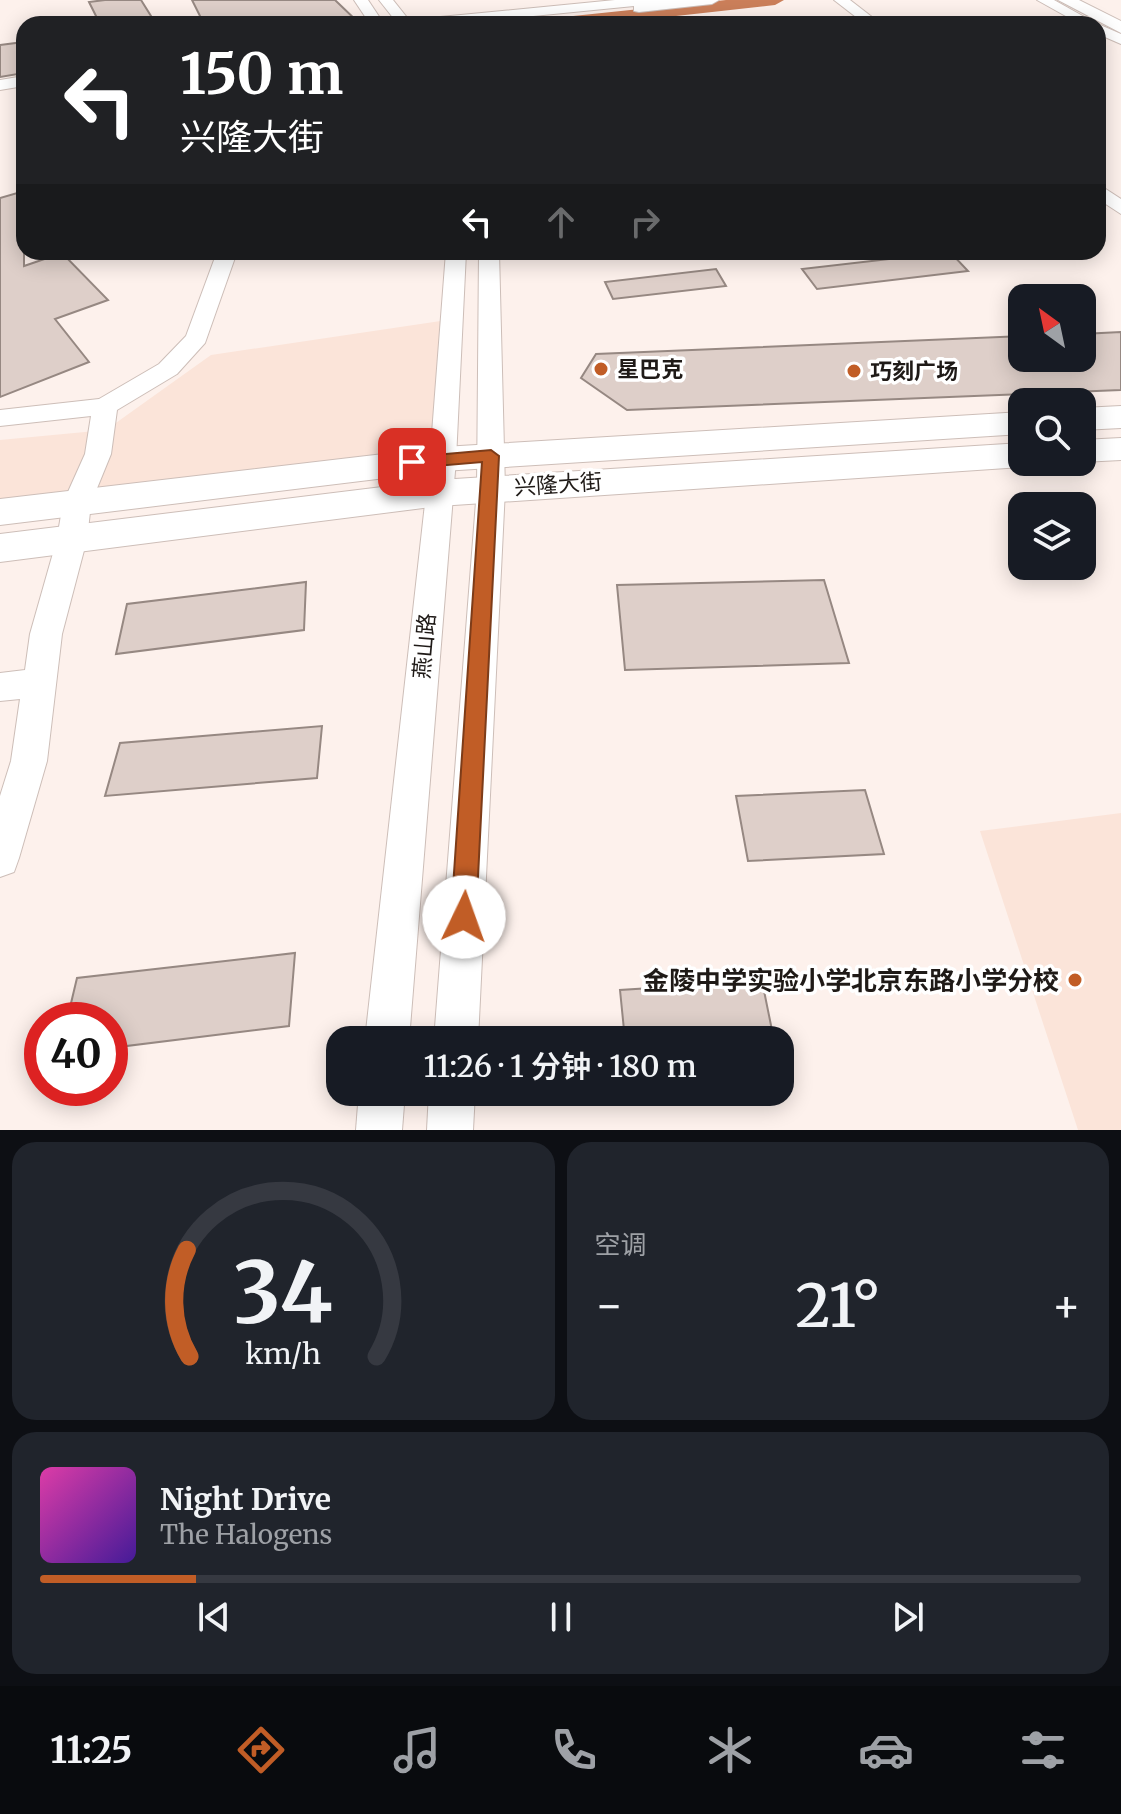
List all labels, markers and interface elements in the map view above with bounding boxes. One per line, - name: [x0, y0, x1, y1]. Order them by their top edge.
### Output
- text: 150 m: [180, 39, 343, 109]
- icon: left: [48, 48, 152, 152]
- text: 兴隆大街: [180, 115, 324, 160]
- icon: left: [455, 200, 499, 244]
- icon: ahead: [539, 200, 583, 244]
- icon: right: [623, 200, 667, 244]
- north arrow: [1008, 284, 1096, 372]
- map controls: [1008, 284, 1096, 580]
- place label: 星巴克: [617, 355, 683, 383]
- place label: 巧刻广场: [870, 357, 958, 385]
- marker: 星巴克: [592, 360, 610, 378]
- marker: 巧刻广场: [845, 362, 863, 380]
- button: search: [1008, 388, 1096, 476]
- pin: [378, 428, 446, 496]
- icon: arrive: [390, 440, 434, 484]
- street label: 兴隆大街: [513, 467, 603, 501]
- button: layers: [1008, 492, 1096, 580]
- street label: 燕山路: [407, 612, 441, 680]
- position arrow: [422, 875, 506, 959]
- place label: 金陵中学实验小学北京东路小学分校: [643, 964, 1059, 997]
- marker: 金陵中学实验小学北京东路小学分校: [1066, 971, 1084, 989]
- speed limit sign: 40: [24, 1002, 128, 1106]
- text: 11:26 · 1 分钟 · 180 m: [423, 1047, 697, 1085]
- text: 空调: [595, 1228, 647, 1261]
- text: 34: [234, 1241, 333, 1346]
- text: 21°: [795, 1268, 880, 1343]
- text: −: [595, 1278, 624, 1333]
- text: +: [1052, 1278, 1081, 1333]
- text: km/h: [245, 1336, 321, 1372]
- text: Night Drive: [160, 1480, 331, 1518]
- text: The Halogens: [160, 1518, 332, 1551]
- icon: previous: [192, 1595, 236, 1639]
- icon: pause: [539, 1595, 583, 1639]
- icon: next: [886, 1595, 930, 1639]
- icon: directions: [233, 1722, 289, 1778]
- icon: music: [389, 1722, 445, 1778]
- icon: phone: [546, 1722, 602, 1778]
- icon: climate: [702, 1722, 758, 1778]
- icon: car: [858, 1722, 914, 1778]
- icon: filters: [1015, 1722, 1071, 1778]
- text: 11:25: [50, 1728, 132, 1773]

